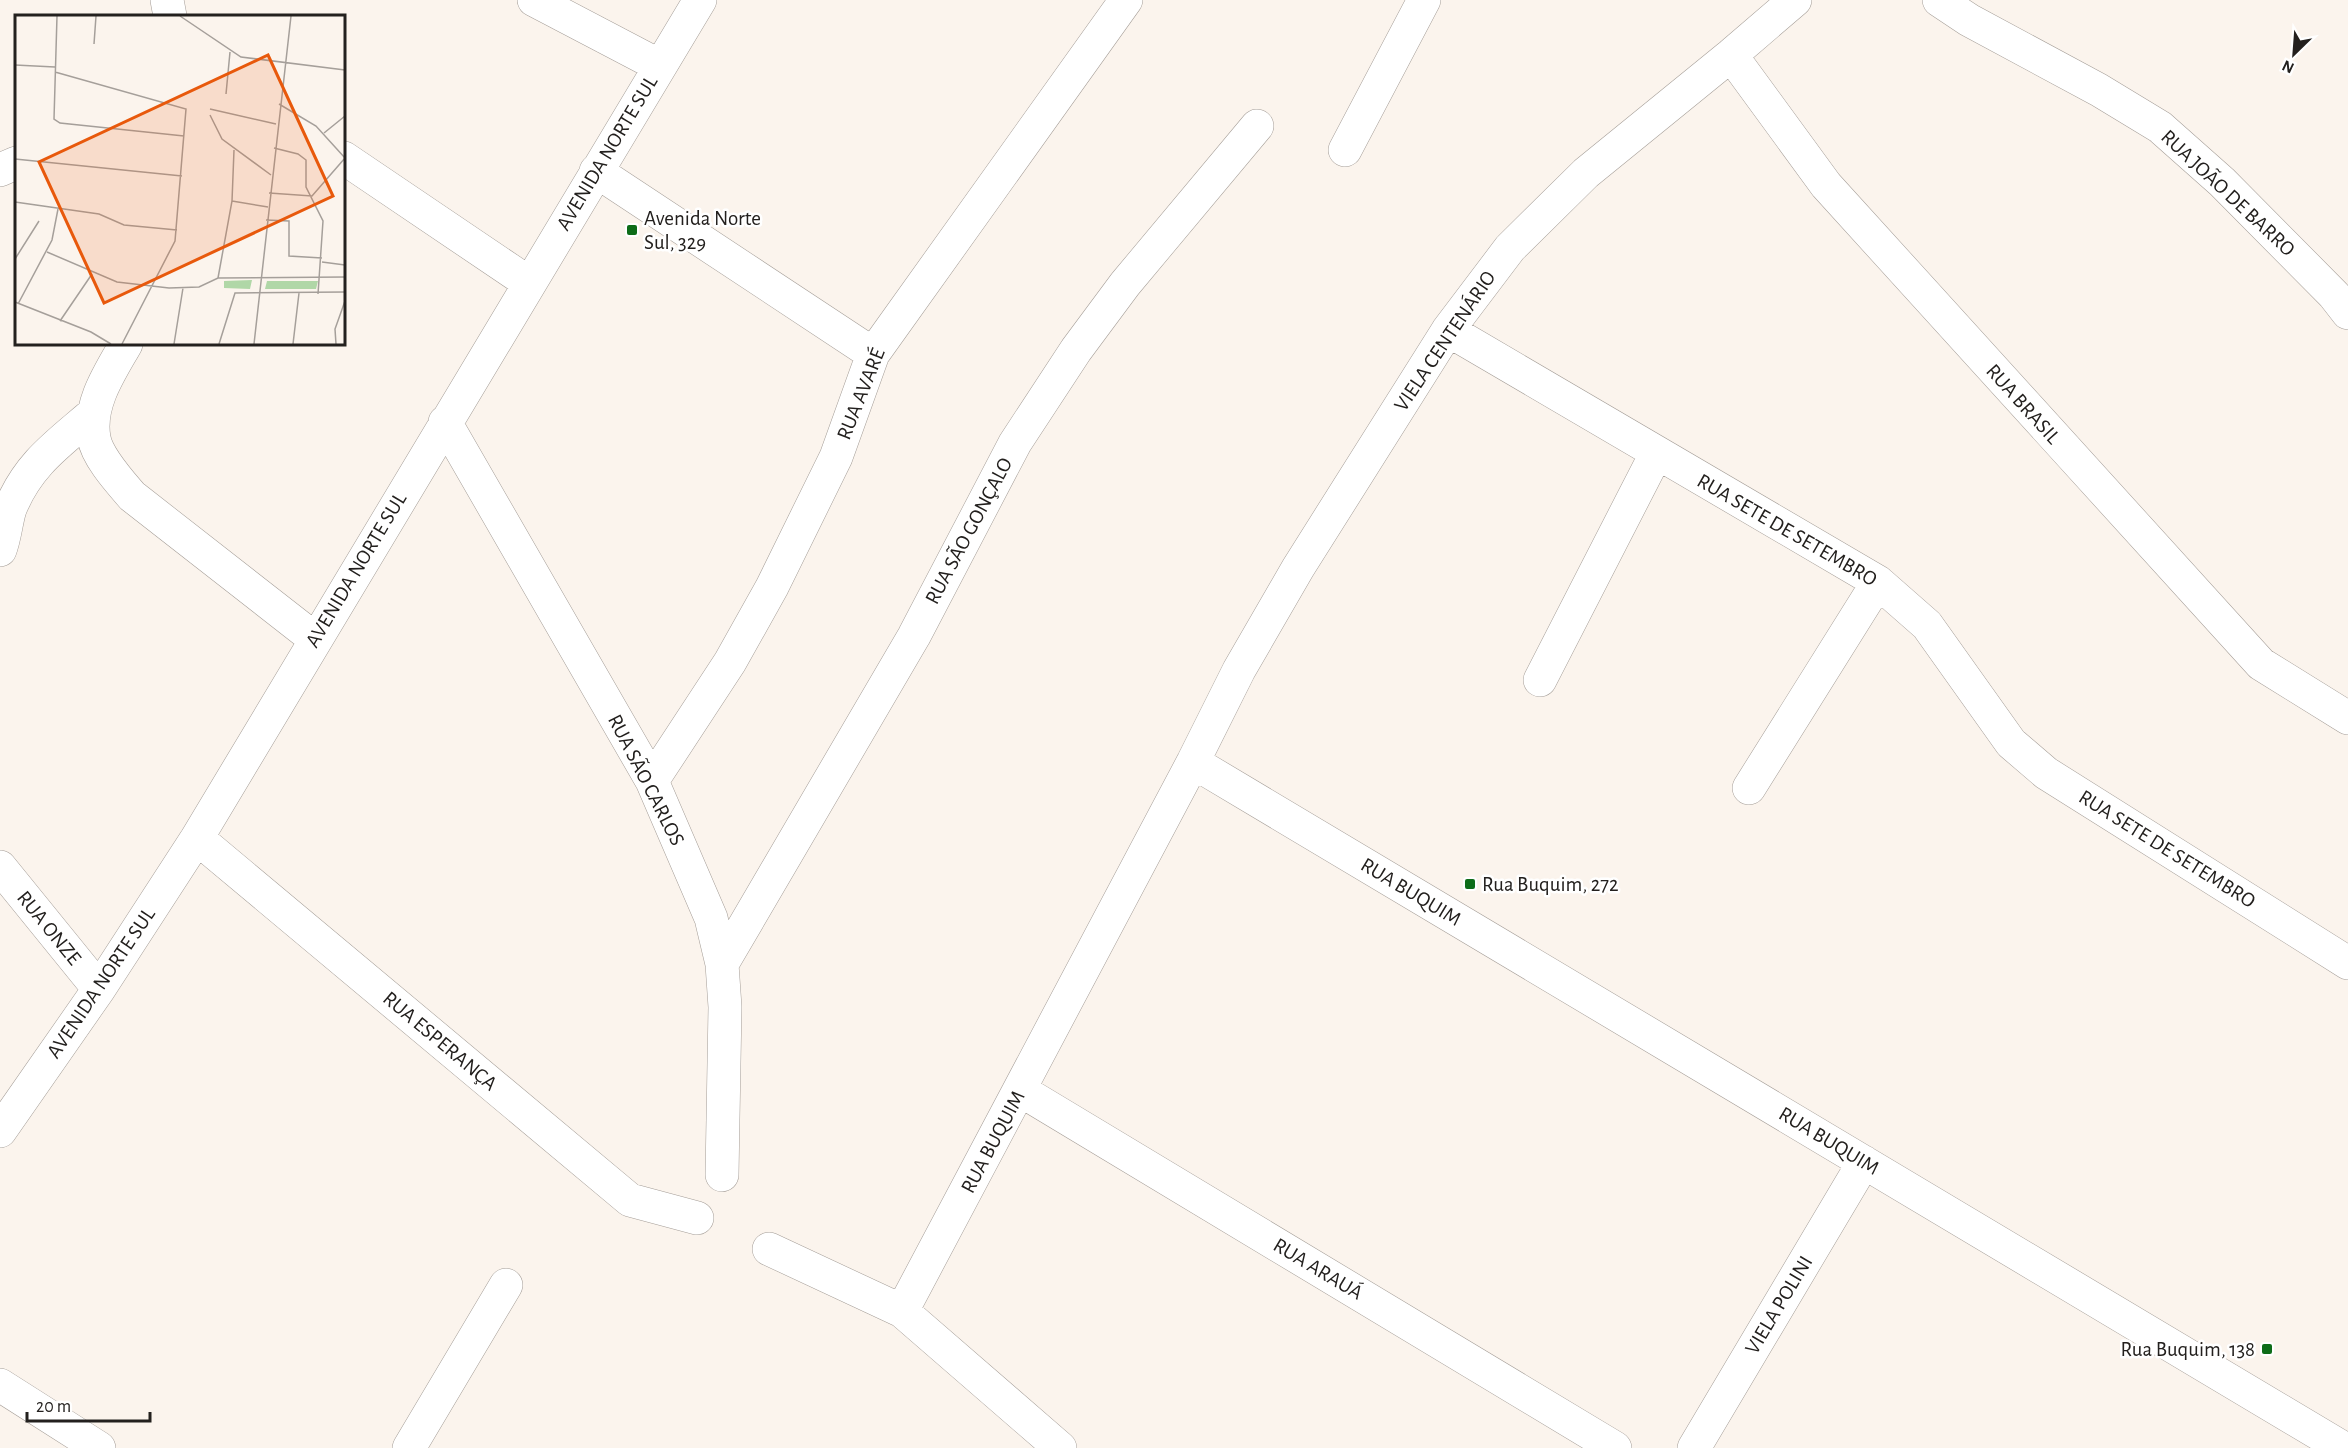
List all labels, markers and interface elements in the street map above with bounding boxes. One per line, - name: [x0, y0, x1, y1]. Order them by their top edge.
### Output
- inset map: [15, 15, 345, 345]
- north arrow: [2264, 24, 2324, 84]
- text: N: [2280, 57, 2297, 76]
- street label: AVENIDA NORTE SUL: [553, 72, 662, 234]
- street label: RUA JOÃO DE BARRO: [2157, 124, 2300, 260]
- place label: Avenida Norte Sul, 329: [644, 208, 761, 253]
- marker: Avenida Norte Sul, 329: [625, 223, 639, 237]
- street label: VIELA CENTENÁRIO: [1389, 266, 1500, 415]
- street label: RUA AVARÉ: [831, 345, 889, 443]
- street label: RUA BRASIL: [1982, 360, 2064, 448]
- street label: RUA SÃO GONÇALO: [920, 453, 1016, 608]
- street label: RUA SETE DE SETEMBRO: [1694, 470, 1880, 590]
- street label: AVENIDA NORTE SUL: [302, 489, 411, 651]
- street label: RUA SÃO CARLOS: [604, 710, 690, 849]
- street label: RUA SETE DE SETEMBRO: [2075, 786, 2259, 912]
- street label: RUA BUQUIM: [1357, 854, 1465, 930]
- place label: Rua Buquim, 272: [1482, 874, 1619, 895]
- marker: Rua Buquim, 272: [1463, 877, 1477, 891]
- street label: RUA ONZE: [13, 887, 85, 969]
- street label: AVENIDA NORTE SUL: [43, 904, 159, 1062]
- street label: RUA ESPERANÇA: [379, 987, 501, 1095]
- street label: RUA BUQUIM: [957, 1087, 1029, 1197]
- street label: RUA BUQUIM: [1775, 1103, 1883, 1179]
- street label: RUA ARAUÁ: [1270, 1232, 1367, 1304]
- street label: VIELA POLINI: [1742, 1252, 1816, 1358]
- place label: Rua Buquim, 138: [2121, 1339, 2255, 1360]
- marker: Rua Buquim, 138: [2260, 1342, 2274, 1356]
- scale bar: [27, 1385, 150, 1423]
- text: 20 m: [36, 1398, 71, 1416]

